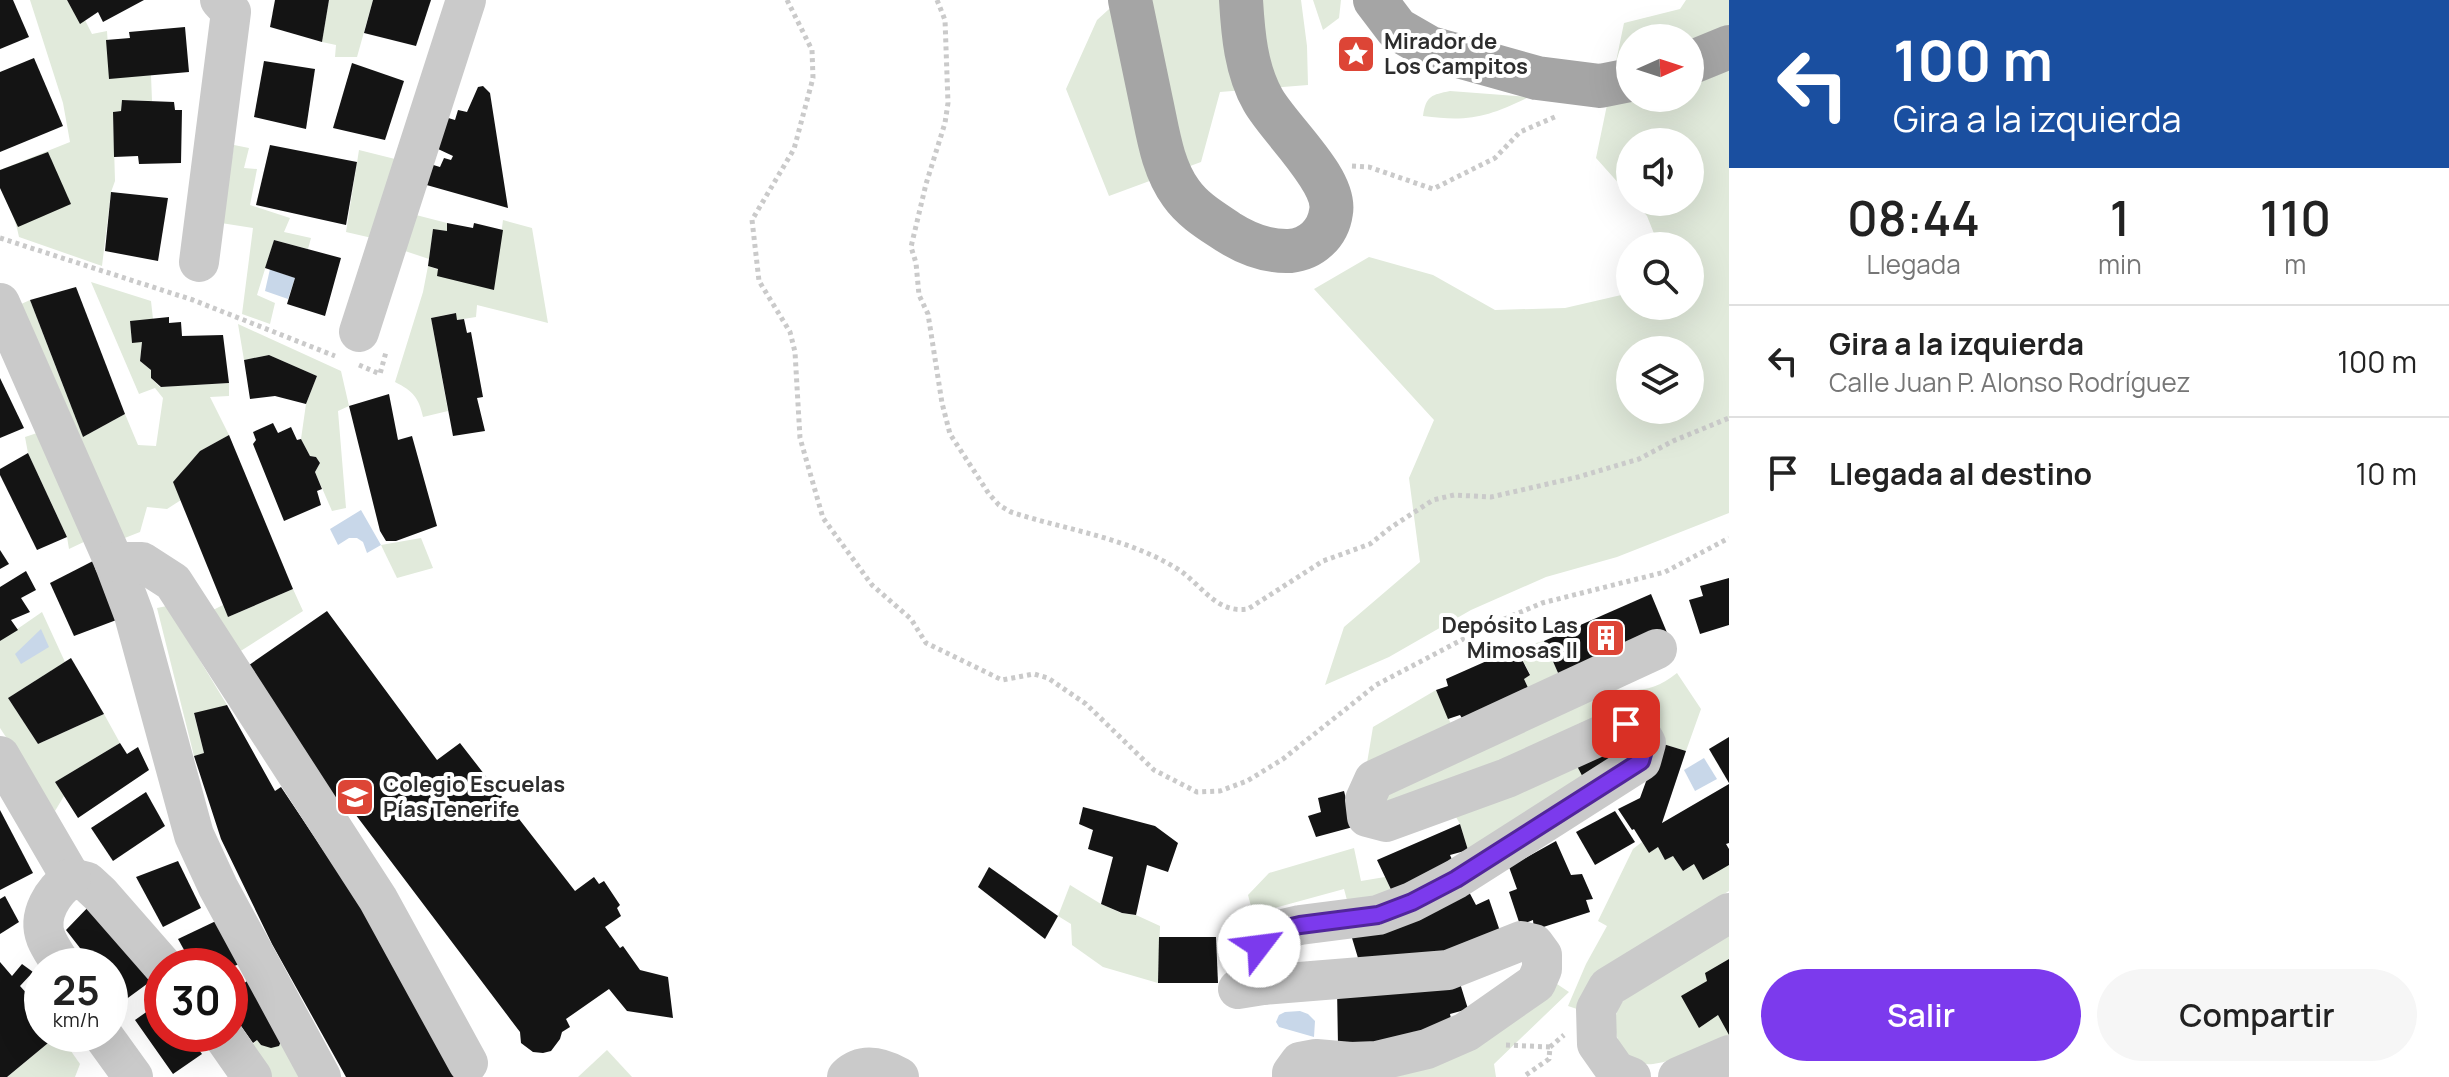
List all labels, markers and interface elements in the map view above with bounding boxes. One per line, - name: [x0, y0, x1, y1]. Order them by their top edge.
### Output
- text: 100 m: [1893, 21, 2053, 98]
- north arrow: [1616, 24, 1704, 112]
- map controls: [1616, 24, 1704, 424]
- place label: Mirador de Los Campitos: [1384, 26, 1528, 81]
- icon: left: [1761, 32, 1865, 136]
- place icon: Mirador de Los Campitos: [1335, 33, 1377, 75]
- text: Gira a la izquierda: [1893, 94, 2182, 143]
- button: sound: [1616, 128, 1704, 216]
- text: 08:44: [1847, 185, 1980, 250]
- text: 1: [2110, 185, 2130, 250]
- text: 110: [2260, 185, 2331, 250]
- button: search: [1616, 232, 1704, 320]
- text: Llegada: [1866, 246, 1961, 282]
- text: min: [2098, 246, 2142, 282]
- text: m: [2284, 246, 2306, 282]
- text: Gira a la izquierda: [1829, 323, 2084, 364]
- button: layers: [1616, 336, 1704, 424]
- icon: left: [1761, 339, 1805, 383]
- text: 100 m: [2337, 341, 2417, 382]
- text: Calle Juan P. Alonso Rodríguez: [1829, 364, 2191, 400]
- icon: arrive: [1761, 451, 1805, 495]
- text: Llegada al destino: [1829, 453, 2092, 494]
- text: 10 m: [2356, 453, 2417, 494]
- place label: Depósito Las Mimosas II: [1441, 610, 1578, 665]
- building icon: Depósito Las Mimosas II: [1585, 617, 1627, 659]
- pin: [1592, 690, 1660, 758]
- icon: arrive: [1604, 702, 1648, 746]
- place label: Colegio Escuelas Pías Tenerife: [383, 769, 565, 824]
- school or university icon: Colegio Escuelas Pías Tenerife: [334, 776, 376, 818]
- position arrow: [1217, 904, 1301, 988]
- speed limit sign: 30: [144, 948, 248, 1052]
- text: 25: [52, 962, 100, 1017]
- button: Salir: [1761, 969, 2081, 1061]
- button: Compartir: [2097, 969, 2417, 1061]
- text: km/h: [53, 1006, 99, 1033]

